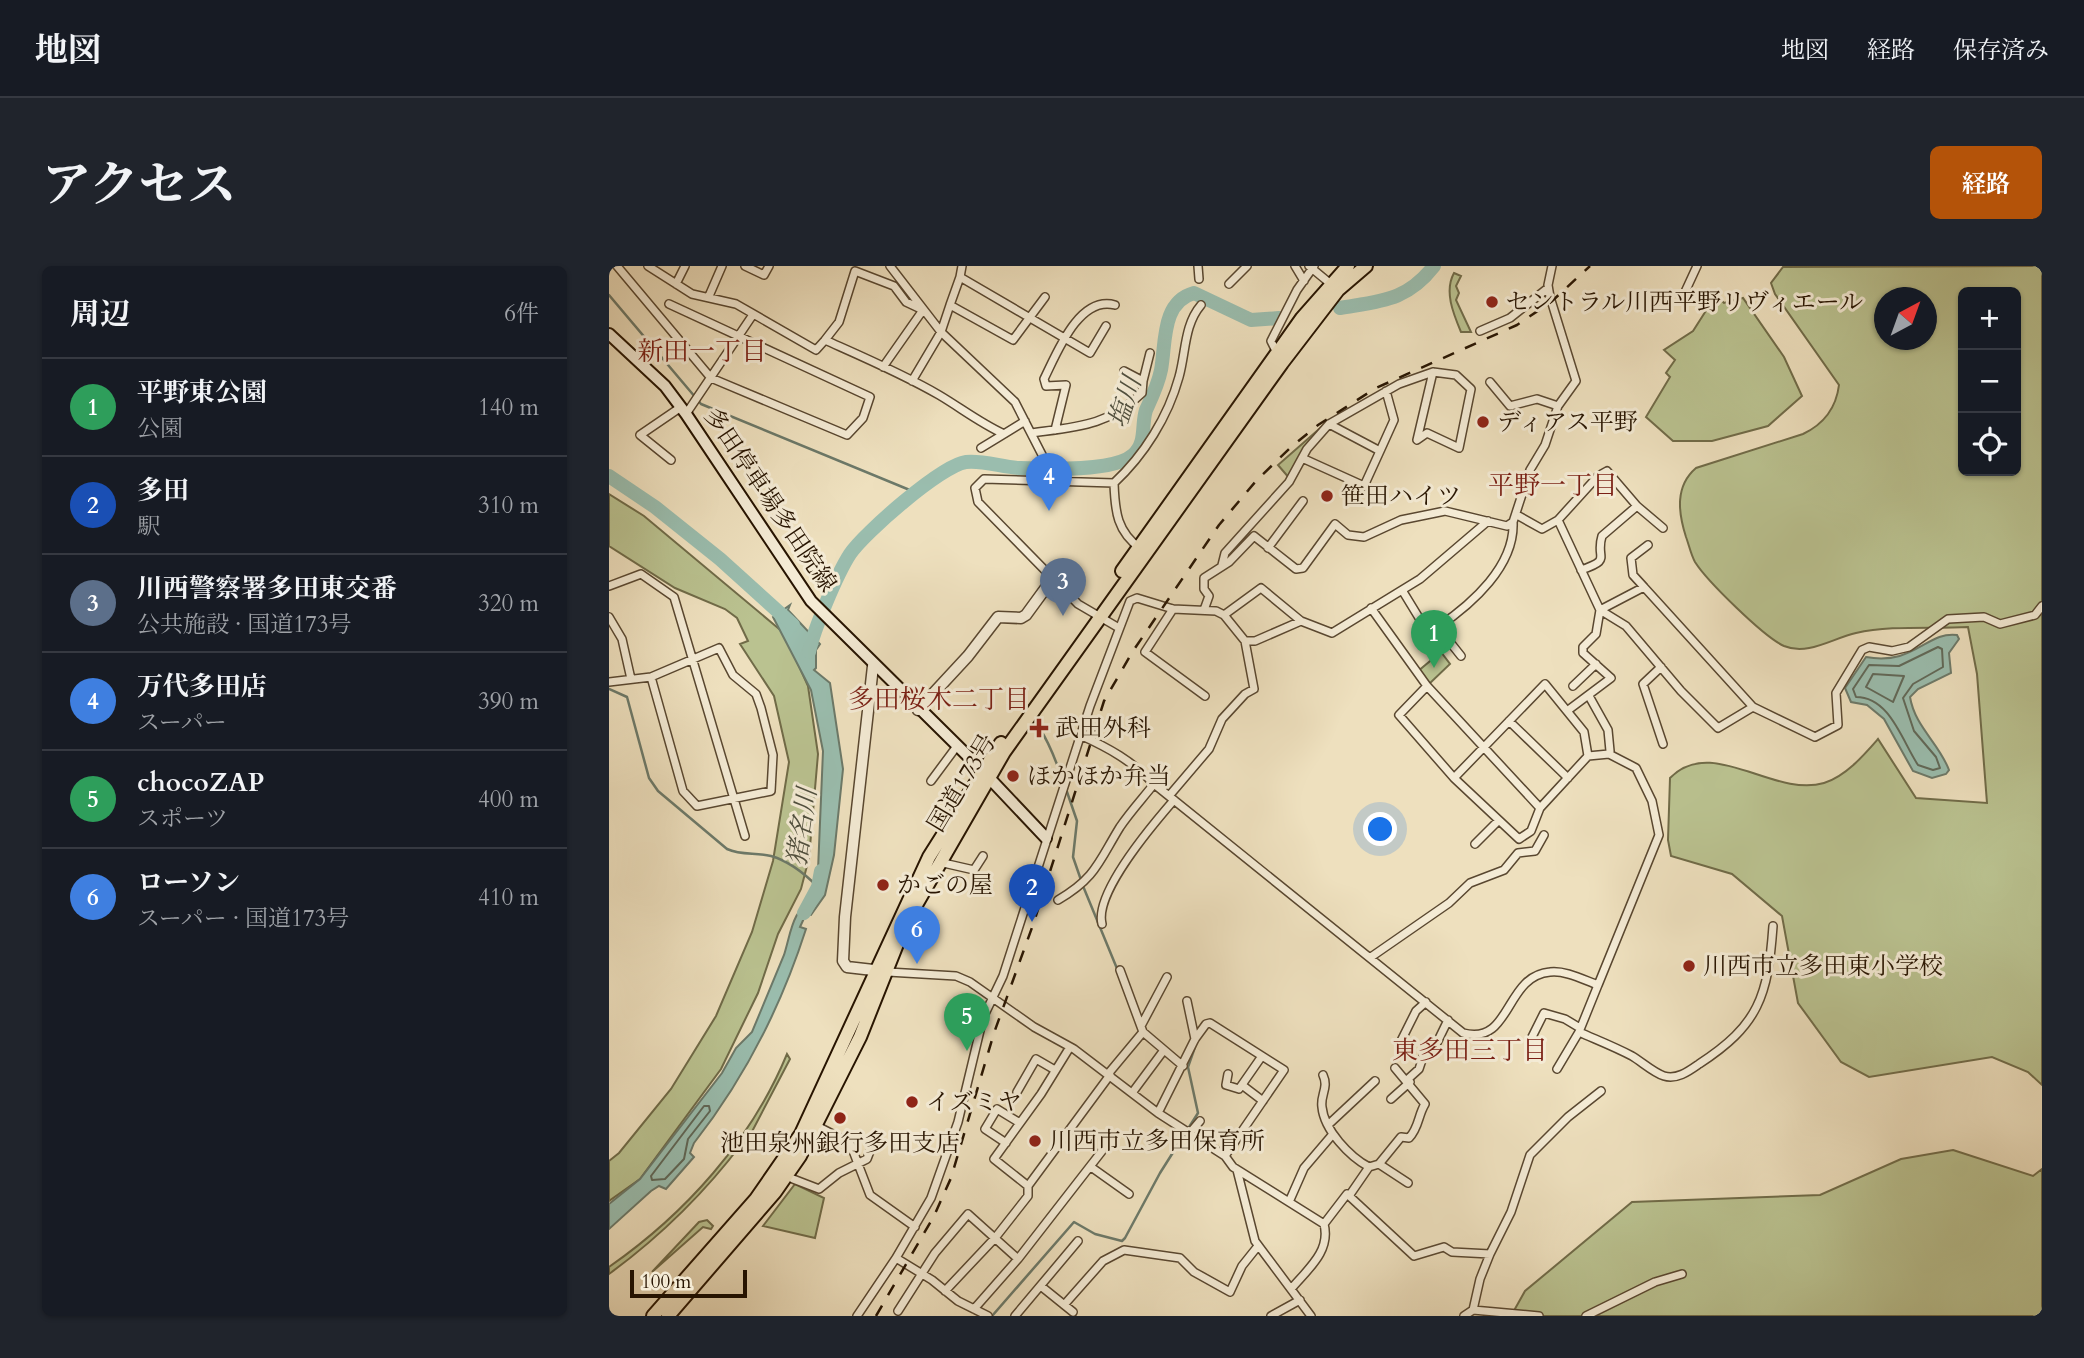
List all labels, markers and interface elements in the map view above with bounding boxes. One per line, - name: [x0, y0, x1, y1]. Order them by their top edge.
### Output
- text: 地図: [35, 28, 101, 73]
- text: 地図: [1781, 34, 1829, 67]
- text: 経路: [1867, 34, 1915, 67]
- text: 保存済み: [1953, 34, 2049, 67]
- button: 経路: [1930, 146, 2042, 219]
- text: アクセス: [42, 152, 237, 219]
- place label: セントラル川西平野リヴィエール: [1506, 286, 1863, 319]
- north arrow: [1874, 287, 1937, 350]
- map controls: [1958, 287, 2021, 476]
- button: +: [1958, 287, 2021, 350]
- text: 周辺: [70, 294, 130, 335]
- marker: セントラル川西平野リヴィエール: [1484, 294, 1500, 310]
- text: 6件: [504, 298, 539, 329]
- district label: 新田一丁目: [637, 334, 767, 369]
- button: −: [1958, 350, 2021, 413]
- water label: 塩川: [1100, 369, 1151, 432]
- text: 平野東公園: [137, 375, 267, 410]
- text: 1: [87, 392, 99, 423]
- text: 140 m: [478, 392, 539, 423]
- street label: 多田停車場多田院線: [696, 401, 844, 599]
- place label: ディアス平野: [1497, 406, 1638, 439]
- text: 公園: [137, 413, 183, 444]
- button: locate: [1958, 413, 2021, 476]
- marker: ディアス平野: [1475, 414, 1491, 430]
- pin: 4: [1026, 453, 1072, 511]
- district label: 平野一丁目: [1488, 468, 1618, 503]
- text: 多田: [137, 473, 189, 508]
- place label: 笹田ハイツ: [1341, 480, 1461, 513]
- marker: 笹田ハイツ: [1319, 488, 1335, 504]
- text: 2: [87, 490, 99, 521]
- text: 310 m: [478, 490, 539, 521]
- text: 駅: [137, 511, 160, 542]
- pin: 3: [1040, 558, 1086, 616]
- text: 川西警察署多田東交番: [137, 571, 397, 606]
- text: 3: [87, 588, 99, 619]
- text: 320 m: [478, 588, 539, 619]
- text: 公共施設 · 国道173号: [137, 609, 352, 640]
- pin: 1: [1411, 610, 1457, 668]
- text: 万代多田店: [137, 669, 267, 704]
- district label: 多田桜木二丁目: [848, 682, 1030, 717]
- text: 4: [87, 686, 99, 717]
- text: 390 m: [478, 686, 539, 717]
- text: スーパー: [137, 707, 227, 738]
- place label: 武田外科: [1055, 712, 1151, 745]
- marker: 武田外科: [1029, 718, 1049, 738]
- street label: 国道173号: [920, 728, 1004, 838]
- place label: ほかほか弁当: [1027, 760, 1171, 793]
- text: chocoZAP: [137, 765, 264, 800]
- marker: ほかほか弁当: [1005, 768, 1021, 784]
- water label: 猪名川: [779, 783, 825, 868]
- text: 5: [87, 784, 99, 815]
- text: 400 m: [478, 784, 539, 815]
- text: スポーツ: [137, 803, 228, 834]
- your location: [1363, 812, 1397, 846]
- pin: 2: [1009, 864, 1055, 922]
- text: ローソン: [137, 865, 240, 900]
- place label: かごの屋: [897, 869, 993, 902]
- marker: かごの屋: [875, 877, 891, 893]
- text: 6: [87, 882, 99, 913]
- text: 410 m: [478, 882, 539, 913]
- text: スーパー · 国道173号: [137, 903, 349, 934]
- pin: 6: [894, 906, 940, 964]
- place label: 川西市立多田東小学校: [1703, 950, 1943, 983]
- marker: 川西市立多田東小学校: [1681, 958, 1697, 974]
- pin: 5: [944, 993, 990, 1051]
- district label: 東多田三丁目: [1392, 1033, 1548, 1068]
- place label: イズミヤ: [926, 1086, 1022, 1119]
- marker: イズミヤ: [904, 1094, 920, 1110]
- marker: 池田泉州銀行多田支店: [832, 1110, 848, 1126]
- place label: 川西市立多田保育所: [1049, 1125, 1265, 1158]
- place label: 池田泉州銀行多田支店: [720, 1127, 960, 1160]
- marker: 川西市立多田保育所: [1027, 1133, 1043, 1149]
- scale bar: [630, 1267, 747, 1299]
- text: 100 m: [641, 1269, 691, 1295]

